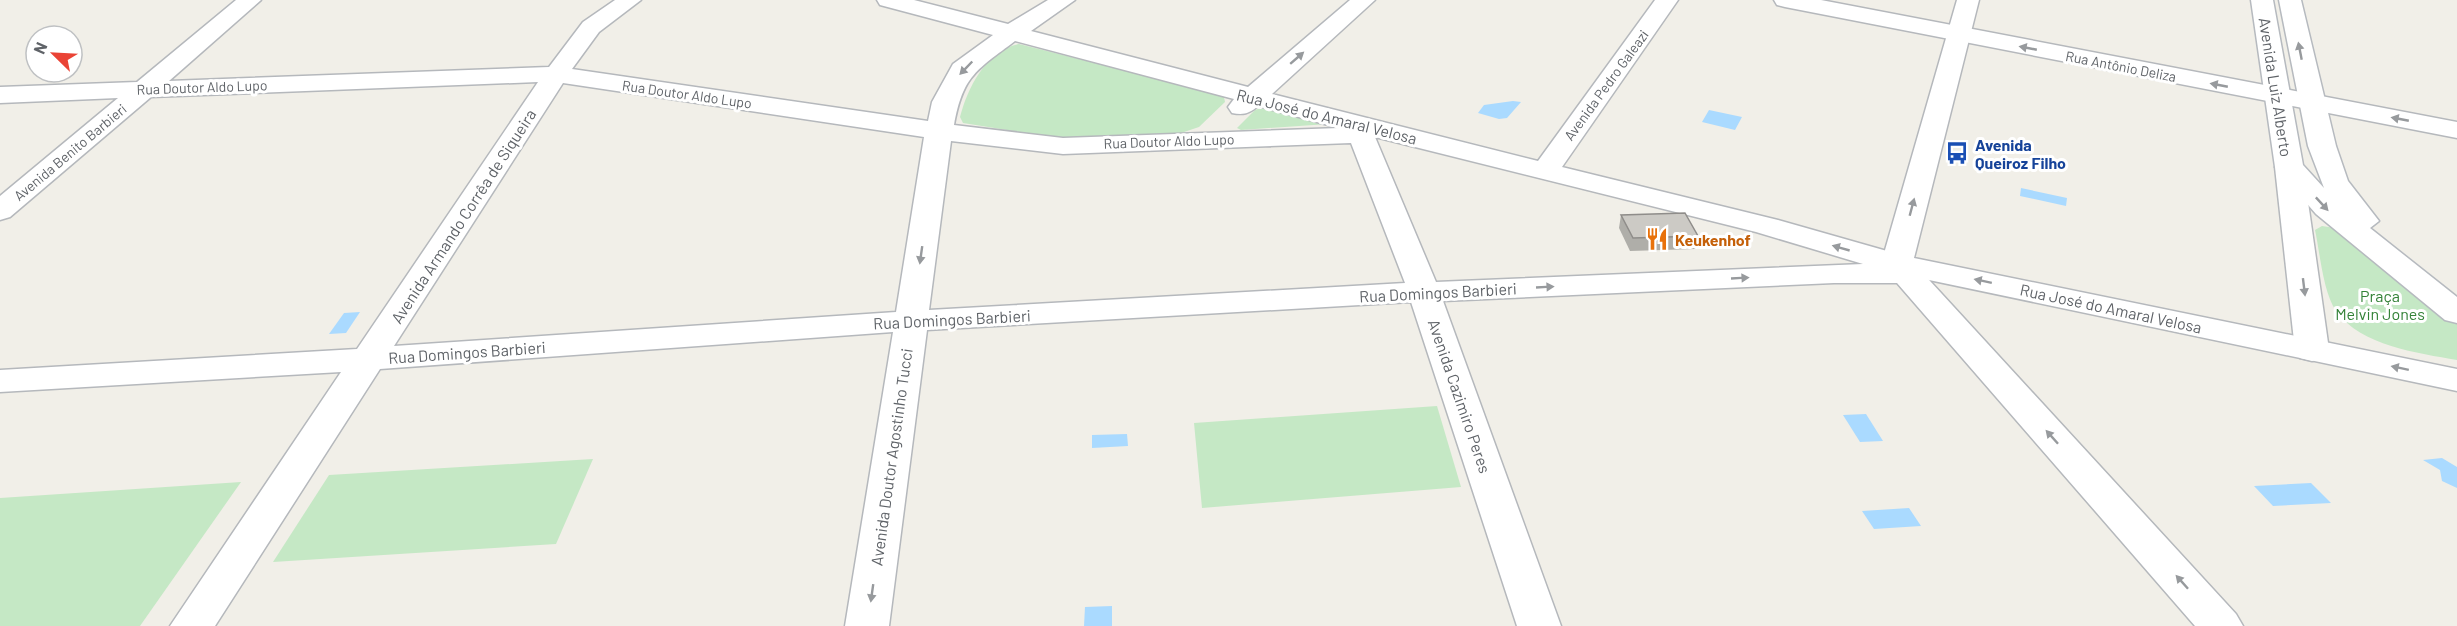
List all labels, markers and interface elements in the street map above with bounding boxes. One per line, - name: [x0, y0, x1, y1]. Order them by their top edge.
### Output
- street label: Avenida Luiz Alberto: [2256, 16, 2296, 158]
- north arrow: [24, 24, 84, 84]
- street label: Avenida Pedro Galeazi: [1560, 26, 1652, 144]
- text: N: [29, 39, 51, 56]
- one-way arrow: [2295, 41, 2304, 60]
- one-way arrow: [2018, 43, 2037, 52]
- street label: Rua Antônio Deliza: [2064, 47, 2178, 85]
- one-way arrow: [1289, 52, 1304, 65]
- one-way arrow: [959, 61, 973, 75]
- street label: Rua Doutor Aldo Lupo: [136, 76, 268, 98]
- street label: Rua Doutor Aldo Lupo: [621, 76, 753, 112]
- one-way arrow: [2209, 80, 2228, 89]
- street label: Rua José do Amaral Velosa: [1235, 84, 1419, 148]
- street label: Avenida Benito Barbieri: [10, 100, 130, 204]
- street label: Avenida Armando Corrêa de Siqueira: [386, 105, 540, 327]
- one-way arrow: [2390, 114, 2409, 123]
- street label: Rua Doutor Aldo Lupo: [1103, 130, 1235, 152]
- place label: Avenida Queiroz Filho: [1975, 135, 2066, 172]
- bus stop icon: Avenida Queiroz Filho: [1944, 140, 1970, 166]
- one-way arrow: [2315, 196, 2329, 211]
- one-way arrow: [1908, 198, 1918, 216]
- restaurant icon: Keukenhof: [1644, 226, 1670, 252]
- place label: Keukenhof: [1675, 230, 1751, 249]
- one-way arrow: [1832, 243, 1850, 252]
- one-way arrow: [916, 245, 925, 264]
- one-way arrow: [1731, 273, 1750, 282]
- one-way arrow: [1973, 276, 1992, 286]
- street label: Rua Domingos Barbieri: [1359, 278, 1517, 306]
- one-way arrow: [2299, 278, 2309, 297]
- street label: Rua José do Amaral Velosa: [2018, 279, 2204, 337]
- one-way arrow: [1536, 282, 1555, 291]
- park label: Praça Melvin Jones: [2335, 286, 2425, 323]
- street label: Rua Domingos Barbieri: [873, 305, 1031, 333]
- street label: Avenida Cazimiro Peres: [1425, 317, 1495, 475]
- street label: Rua Domingos Barbieri: [388, 337, 546, 367]
- street label: Avenida Doutor Agostinho Tucci: [866, 347, 916, 567]
- one-way arrow: [2390, 363, 2409, 372]
- one-way arrow: [2046, 430, 2059, 445]
- one-way arrow: [2175, 575, 2189, 590]
- one-way arrow: [867, 584, 876, 603]

